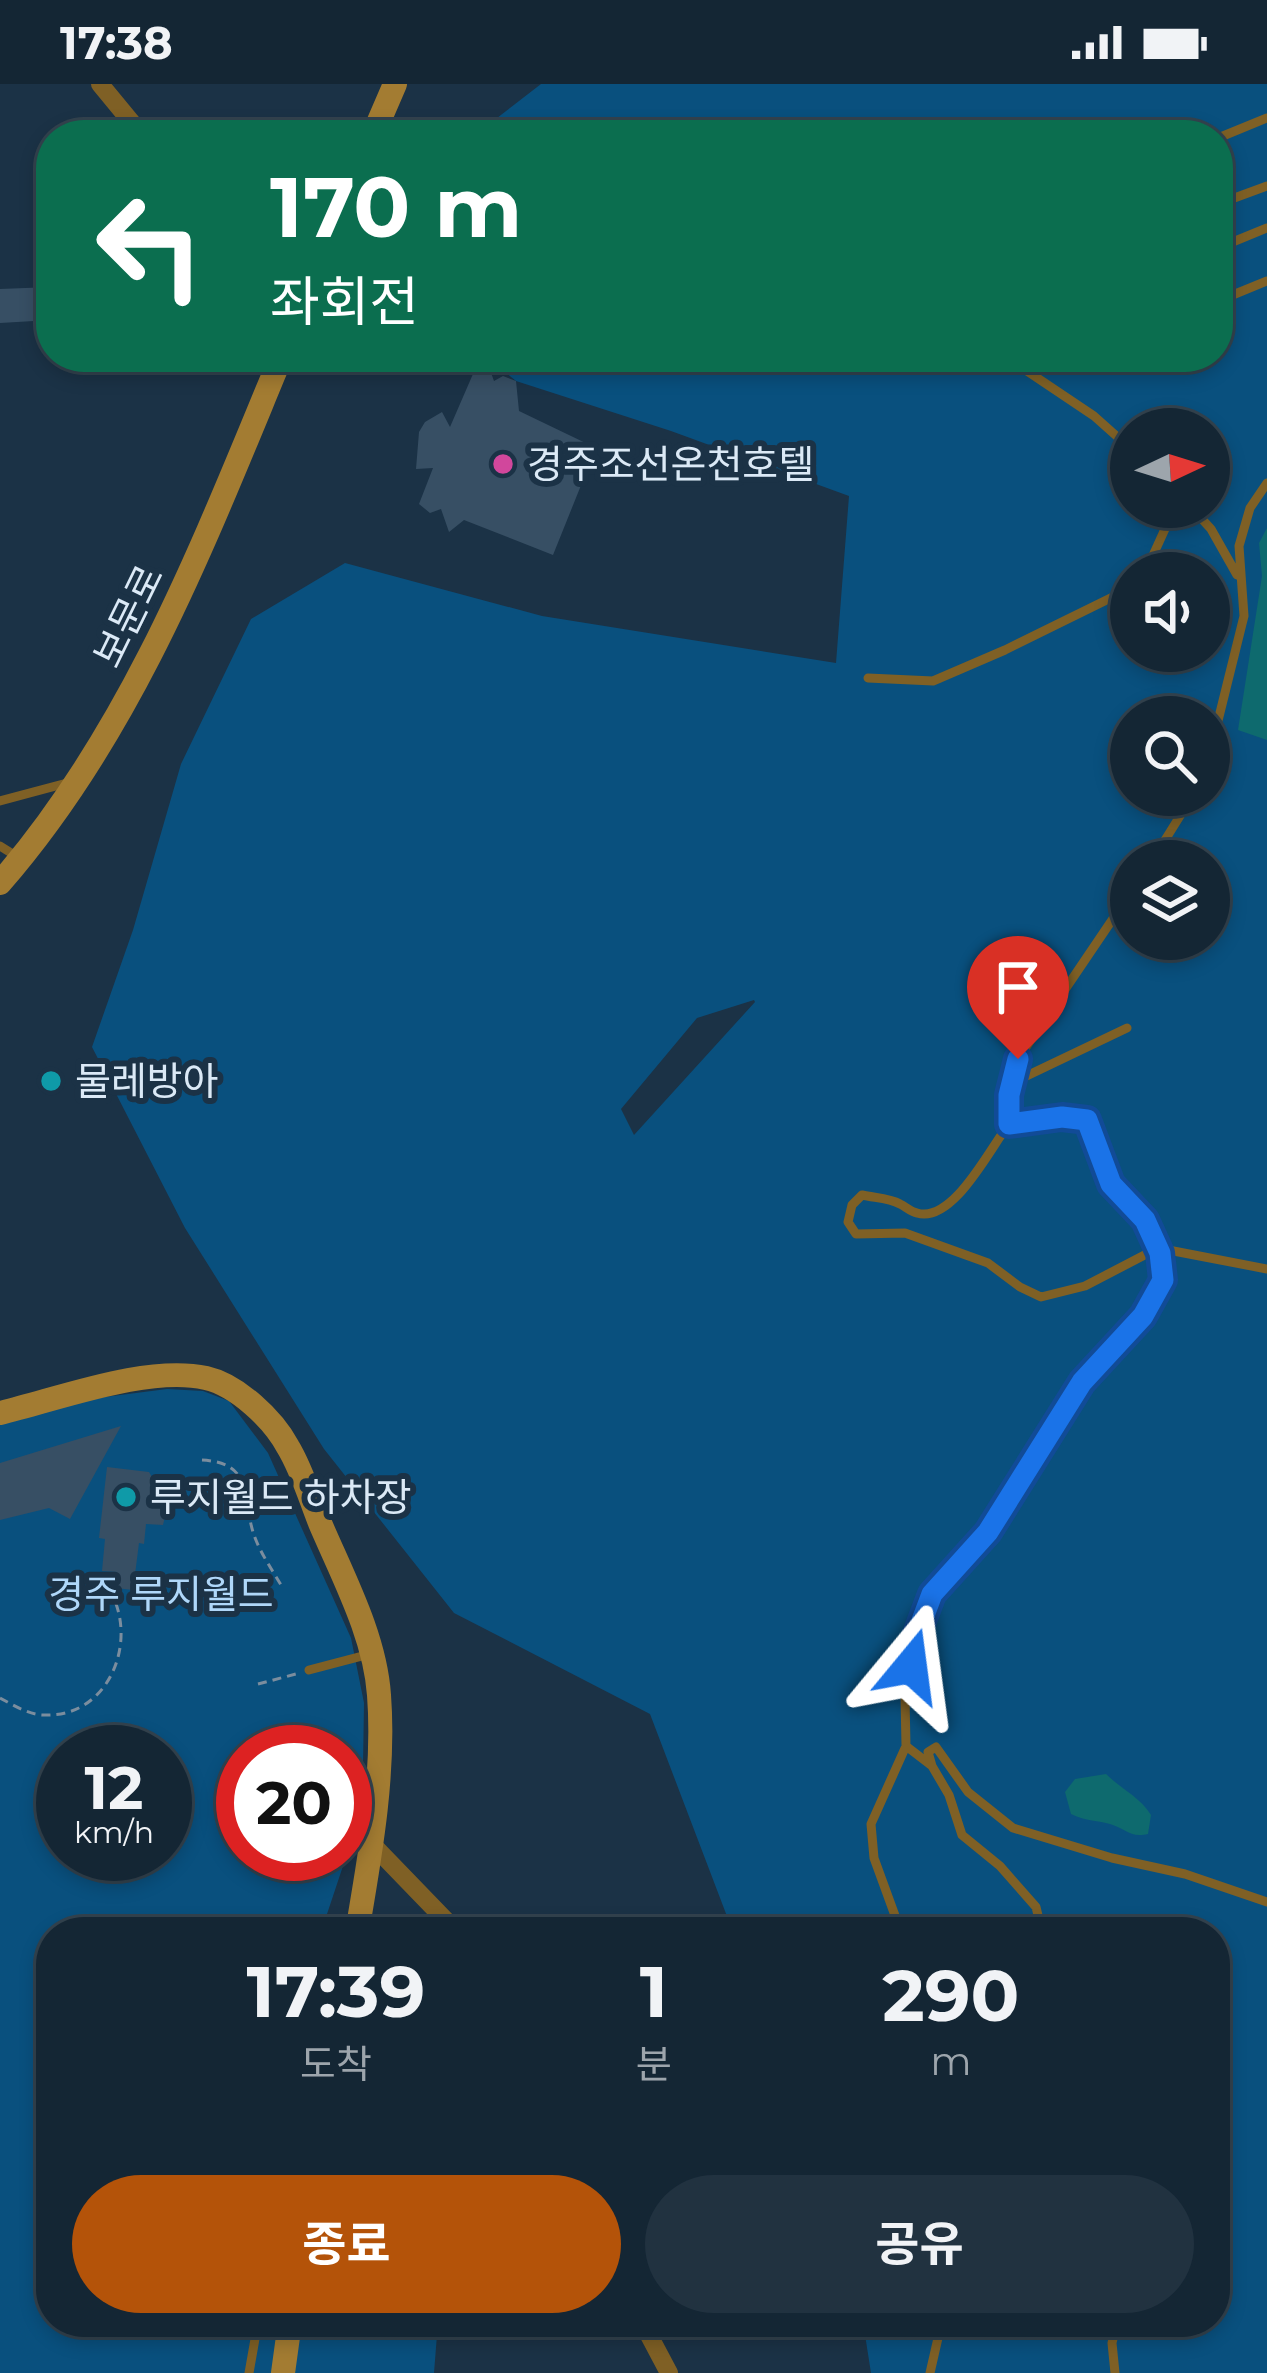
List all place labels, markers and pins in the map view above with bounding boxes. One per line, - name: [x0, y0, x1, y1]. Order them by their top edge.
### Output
- place label: 경주조선온천호텔: [527, 440, 814, 488]
- marker: 경주조선온천호텔: [490, 451, 516, 477]
- pin: [967, 936, 1069, 1059]
- place label: 물레방아: [75, 1057, 219, 1105]
- marker: 물레방아: [38, 1068, 64, 1094]
- place label: 루지월드 하차장: [150, 1473, 411, 1521]
- marker: 루지월드 하차장: [113, 1484, 139, 1510]

